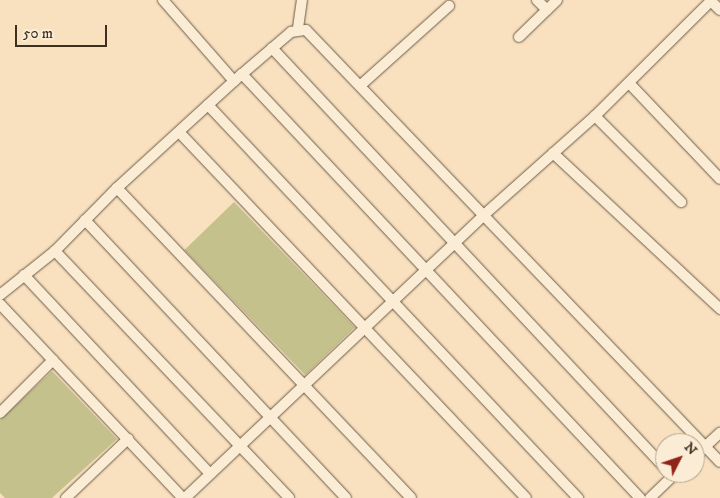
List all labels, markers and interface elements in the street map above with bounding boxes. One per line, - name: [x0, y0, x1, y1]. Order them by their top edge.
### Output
- scale bar: [18, 15, 110, 47]
- text: 50 m: [23, 24, 53, 43]
- north arrow: [655, 433, 705, 483]
- text: N: [680, 439, 701, 459]

